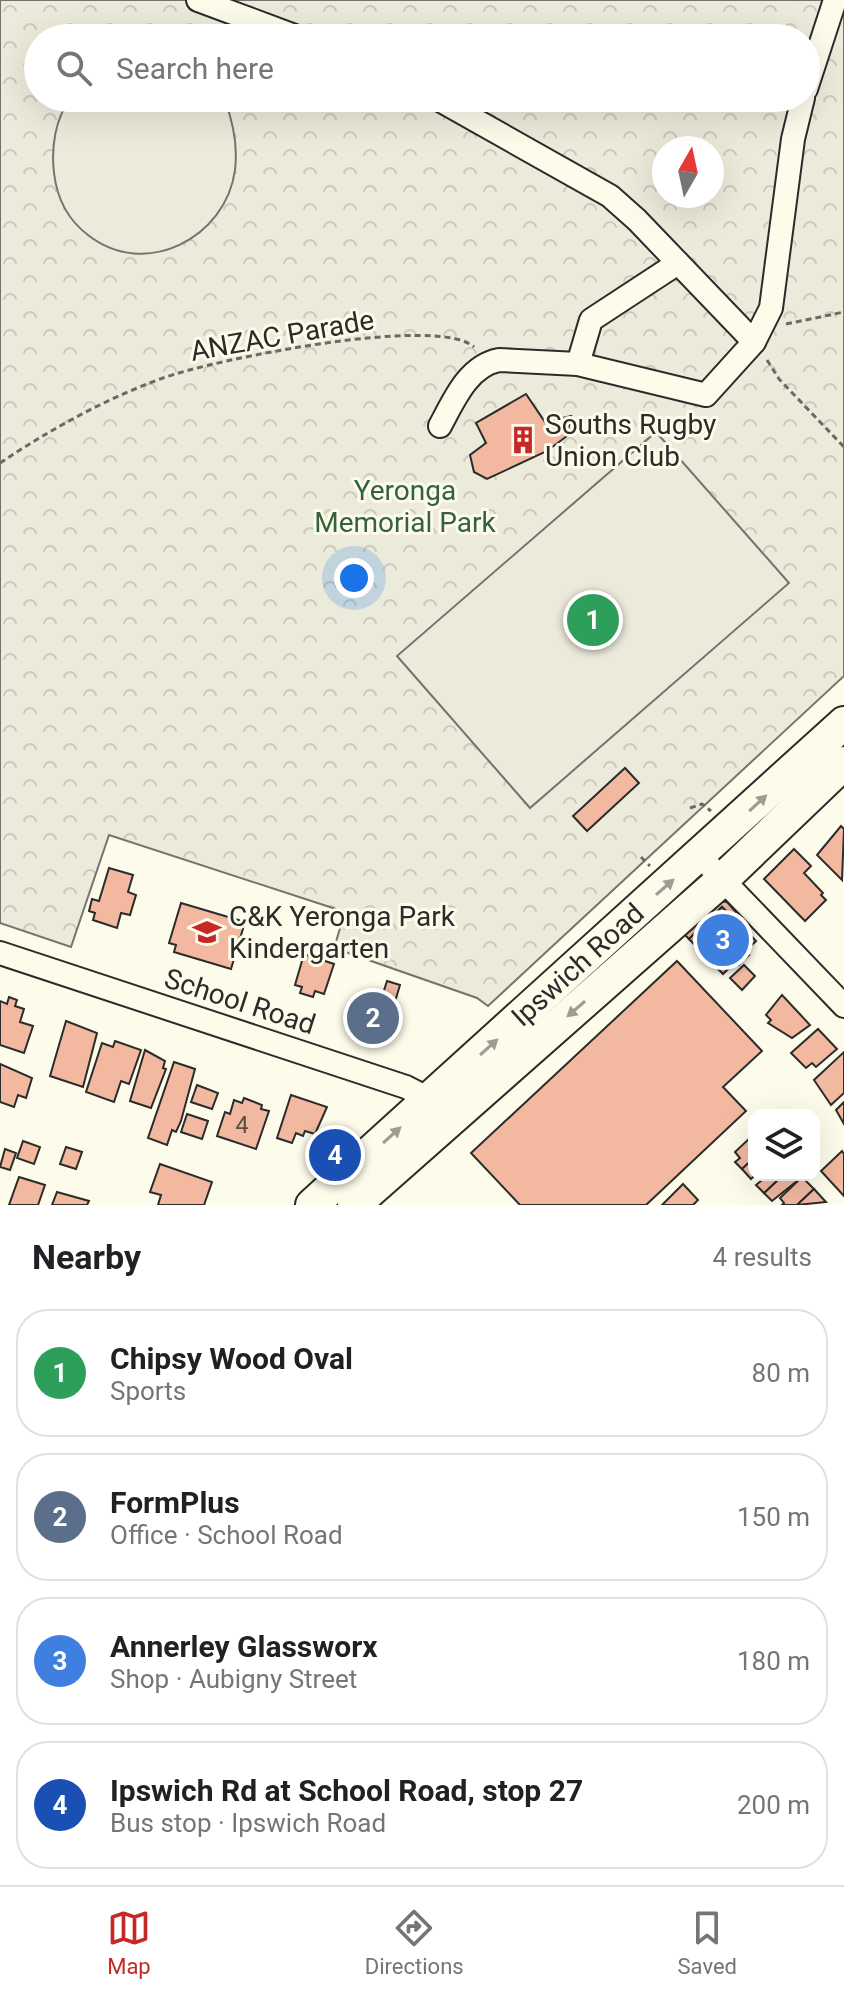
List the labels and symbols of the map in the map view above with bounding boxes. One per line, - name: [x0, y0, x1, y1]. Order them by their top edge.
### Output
- north arrow: [652, 136, 724, 208]
- street label: ANZAC Parade: [188, 303, 377, 368]
- place label: Souths Rugby Union Club: [545, 408, 716, 473]
- building icon: Souths Rugby Union Club: [508, 425, 538, 455]
- park label: Yeronga Memorial Park: [314, 474, 497, 539]
- your location: [334, 558, 374, 598]
- pin: 1: [567, 590, 619, 650]
- one-way arrow: [748, 795, 767, 813]
- one-way arrow: [654, 879, 674, 896]
- street label: Ipswich Road: [505, 897, 651, 1033]
- place label: C&K Yeronga Park Kindergarten: [229, 900, 456, 965]
- pin: 3: [697, 910, 749, 970]
- school or university icon: C&K Yeronga Park Kindergarten: [192, 917, 222, 947]
- street label: School Road: [160, 962, 319, 1041]
- pin: 2: [347, 988, 399, 1048]
- one-way arrow: [566, 1000, 585, 1018]
- one-way arrow: [478, 1039, 498, 1056]
- house number: 4: [235, 1111, 249, 1139]
- pin: 4: [309, 1125, 361, 1185]
- one-way arrow: [382, 1127, 401, 1145]

